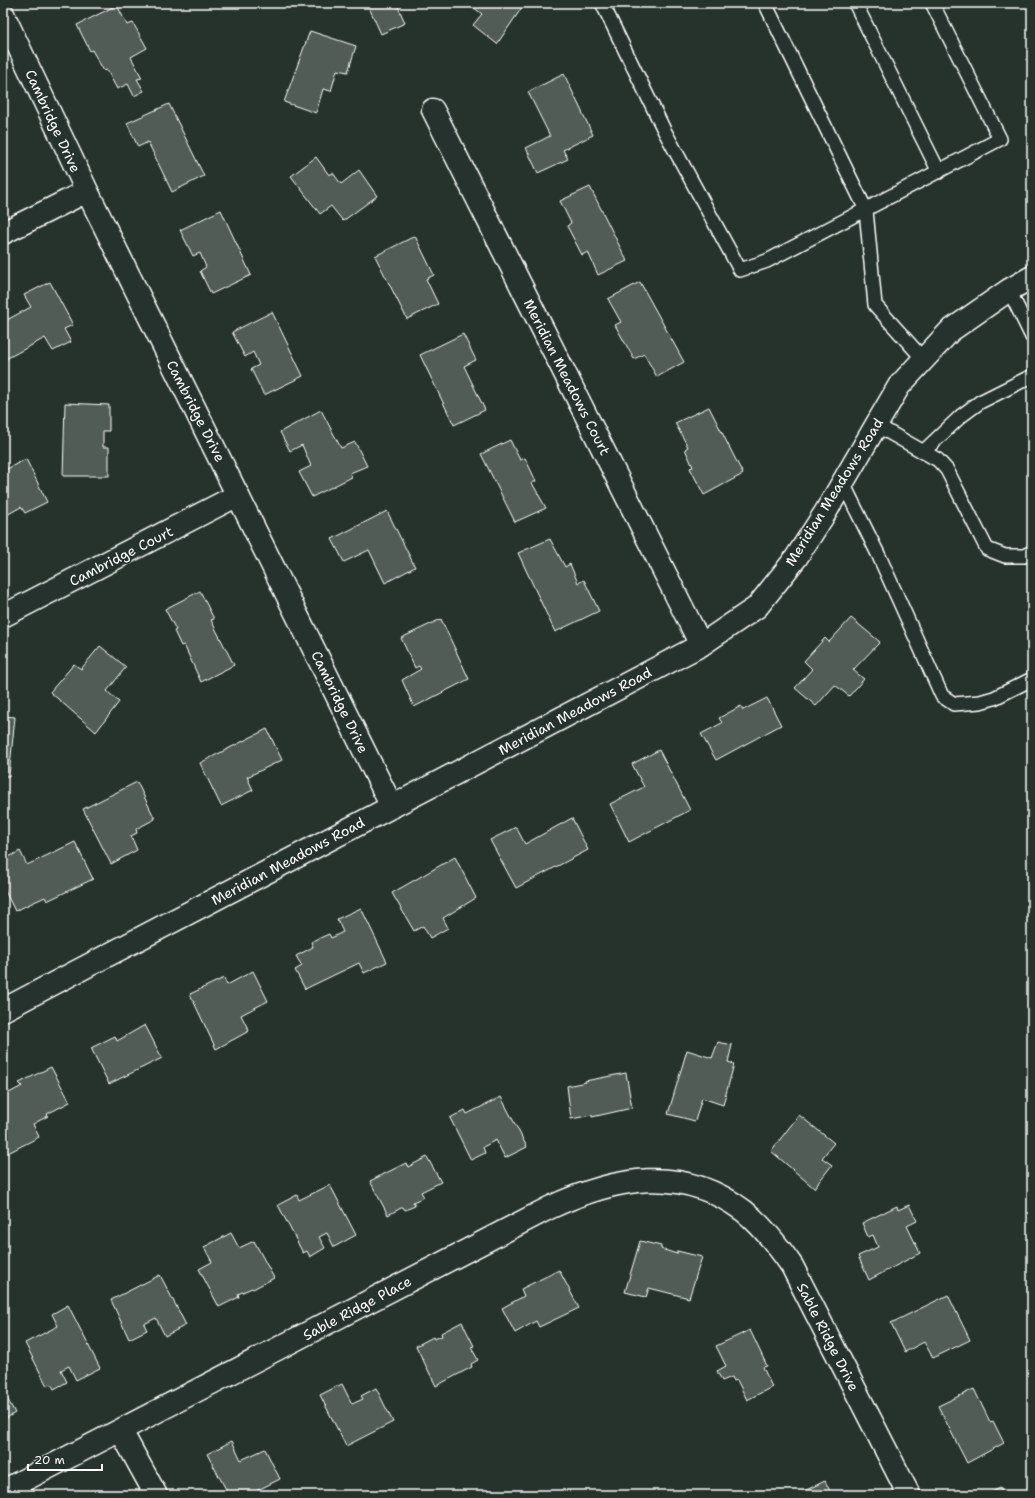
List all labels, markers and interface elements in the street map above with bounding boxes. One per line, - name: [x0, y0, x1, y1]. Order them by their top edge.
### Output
- street label: Cambridge Drive: [21, 67, 85, 175]
- street label: Meridian Meadows Court: [520, 296, 614, 458]
- street label: Cambridge Drive: [163, 357, 229, 465]
- street label: Meridian Meadows Road: [781, 415, 887, 569]
- street label: Cambridge Court: [66, 522, 176, 590]
- street label: Cambridge Drive: [307, 648, 373, 756]
- street label: Meridian Meadows Road: [495, 663, 655, 759]
- street label: Meridian Meadows Road: [208, 813, 368, 909]
- street label: Sable Ridge Place: [300, 1272, 414, 1344]
- street label: Sable Ridge Drive: [793, 1280, 863, 1394]
- scale bar: [28, 1446, 102, 1472]
- text: 20 m: [34, 1452, 65, 1468]

